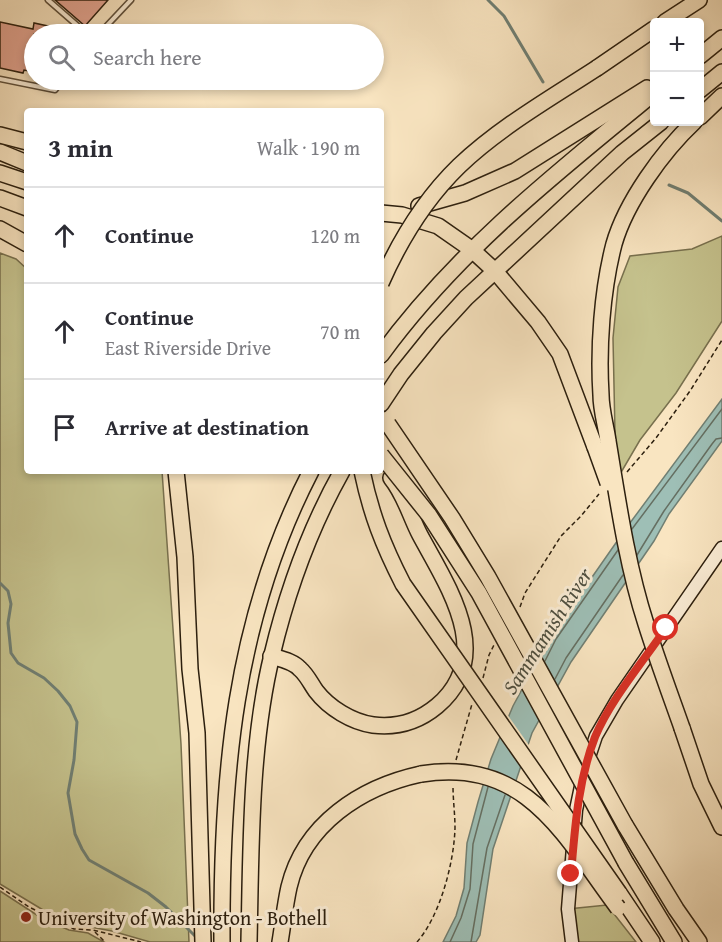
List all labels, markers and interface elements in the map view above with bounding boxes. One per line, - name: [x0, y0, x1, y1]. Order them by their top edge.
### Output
- map controls: [650, 18, 704, 126]
- button: +: [650, 18, 704, 72]
- search box: [24, 24, 384, 90]
- icon: search: [45, 41, 78, 74]
- text: Search here: [93, 41, 202, 73]
- button: −: [650, 72, 704, 126]
- text: 3 min: [48, 128, 113, 167]
- text: Walk · 190 m: [257, 133, 360, 162]
- icon: ahead: [48, 219, 81, 252]
- text: Continue: [105, 219, 194, 251]
- text: 120 m: [310, 221, 360, 250]
- text: Continue: [105, 301, 194, 333]
- icon: ahead: [48, 315, 81, 348]
- text: 70 m: [320, 317, 360, 346]
- text: East Riverside Drive: [105, 333, 271, 362]
- icon: arrive: [48, 411, 81, 444]
- text: Arrive at destination: [105, 411, 309, 443]
- water label: Sammamish River: [494, 561, 600, 700]
- route start: [652, 614, 678, 640]
- route end: [557, 860, 583, 886]
- place label: University of Washington - Bothell: [38, 903, 328, 932]
- marker: University of Washington - Bothell: [19, 910, 33, 924]

